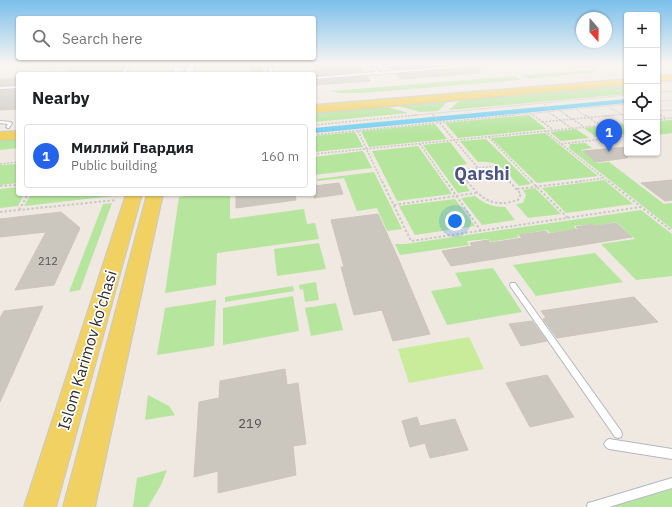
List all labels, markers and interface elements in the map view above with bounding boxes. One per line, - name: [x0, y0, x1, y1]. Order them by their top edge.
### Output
- north arrow: [576, 12, 612, 48]
- map controls: [624, 12, 660, 156]
- button: +: [624, 12, 660, 48]
- search box: [16, 16, 316, 60]
- icon: search: [30, 27, 52, 49]
- text: Search here: [62, 29, 142, 48]
- button: −: [624, 48, 660, 84]
- button: locate: [624, 84, 660, 120]
- text: Nearby: [32, 87, 90, 109]
- pin: 1: [596, 119, 622, 152]
- button: layers: [624, 120, 660, 156]
- text: Миллий Гвардия: [71, 138, 194, 157]
- text: 1: [42, 148, 50, 165]
- text: 160 m: [261, 148, 299, 165]
- text: Public building: [71, 157, 157, 174]
- district label: Qarshi: [454, 162, 510, 185]
- your location: [445, 211, 465, 231]
- house number: 212: [38, 254, 58, 268]
- street label: Islom Karimov ko‘chasi: [53, 268, 121, 432]
- house number: 219: [238, 415, 262, 432]

